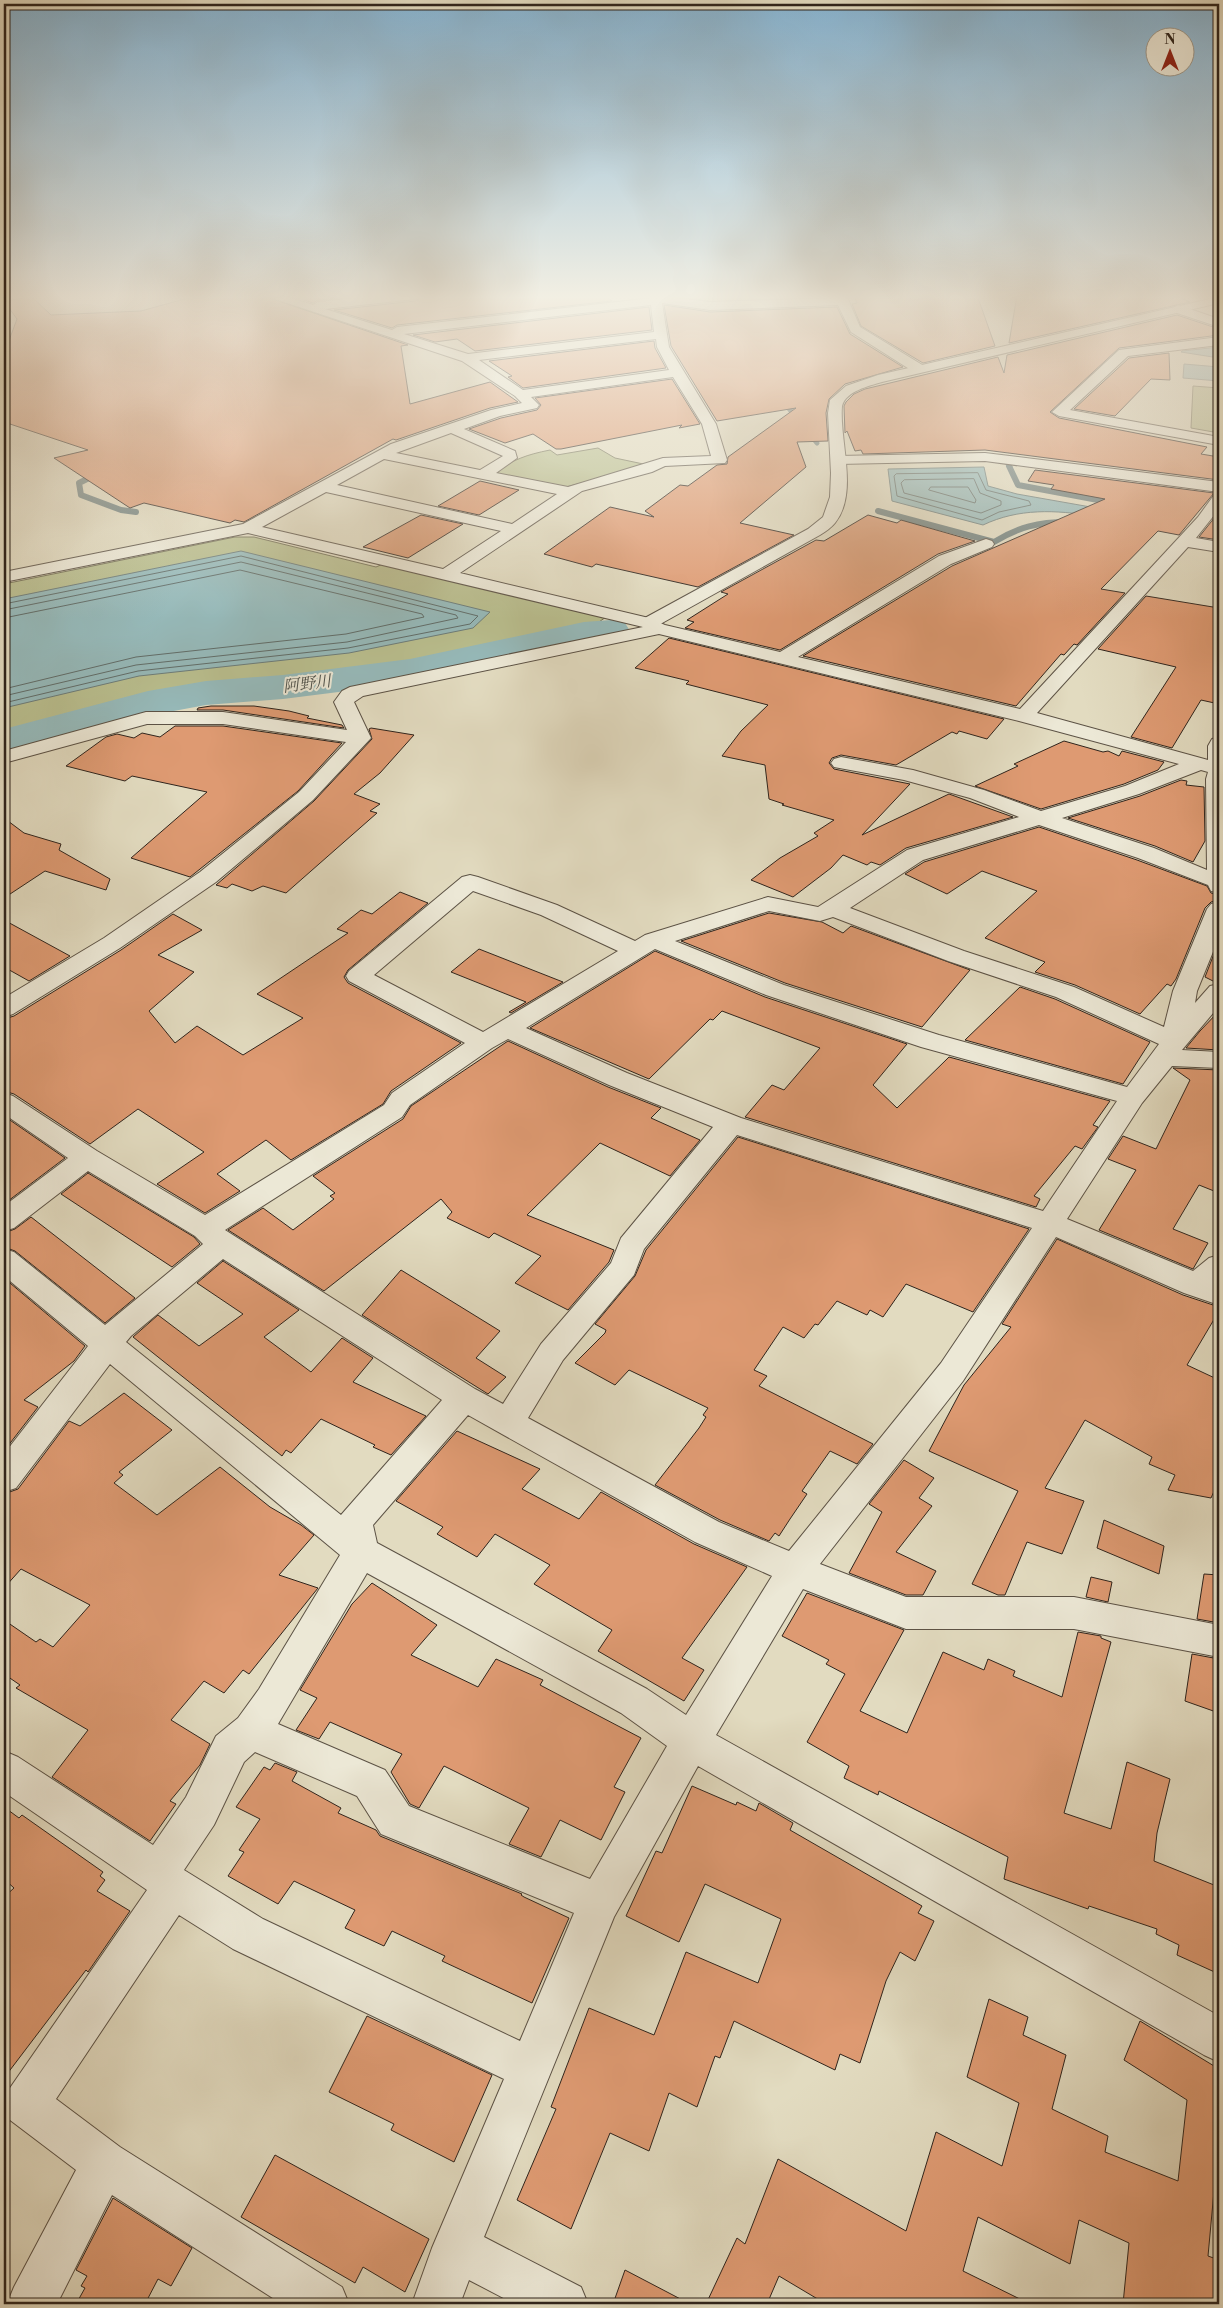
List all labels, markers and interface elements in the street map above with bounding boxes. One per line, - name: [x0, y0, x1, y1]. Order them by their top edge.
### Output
- north arrow: [1146, 28, 1196, 78]
- text: N: [1164, 31, 1176, 49]
- water label: 阿野川: [282, 671, 334, 697]

